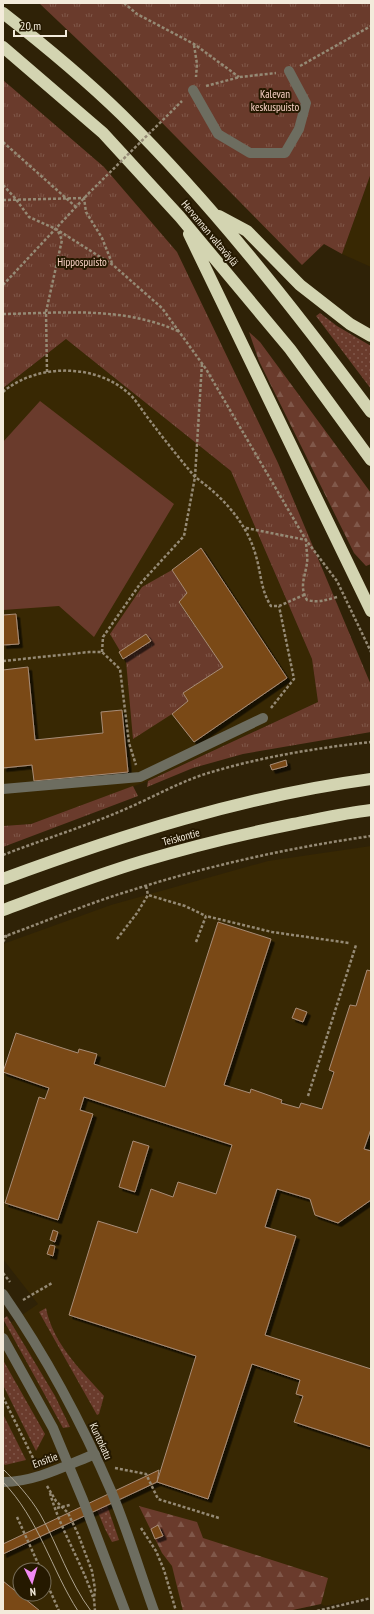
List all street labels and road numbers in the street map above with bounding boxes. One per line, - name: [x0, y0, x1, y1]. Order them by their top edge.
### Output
- street label: Hervannan valtaväylä: [178, 197, 242, 269]
- street label: Teiskontie: [161, 825, 202, 849]
- street label: Kuntokatu: [86, 1420, 116, 1462]
- street label: Ensitie: [31, 1449, 60, 1471]

